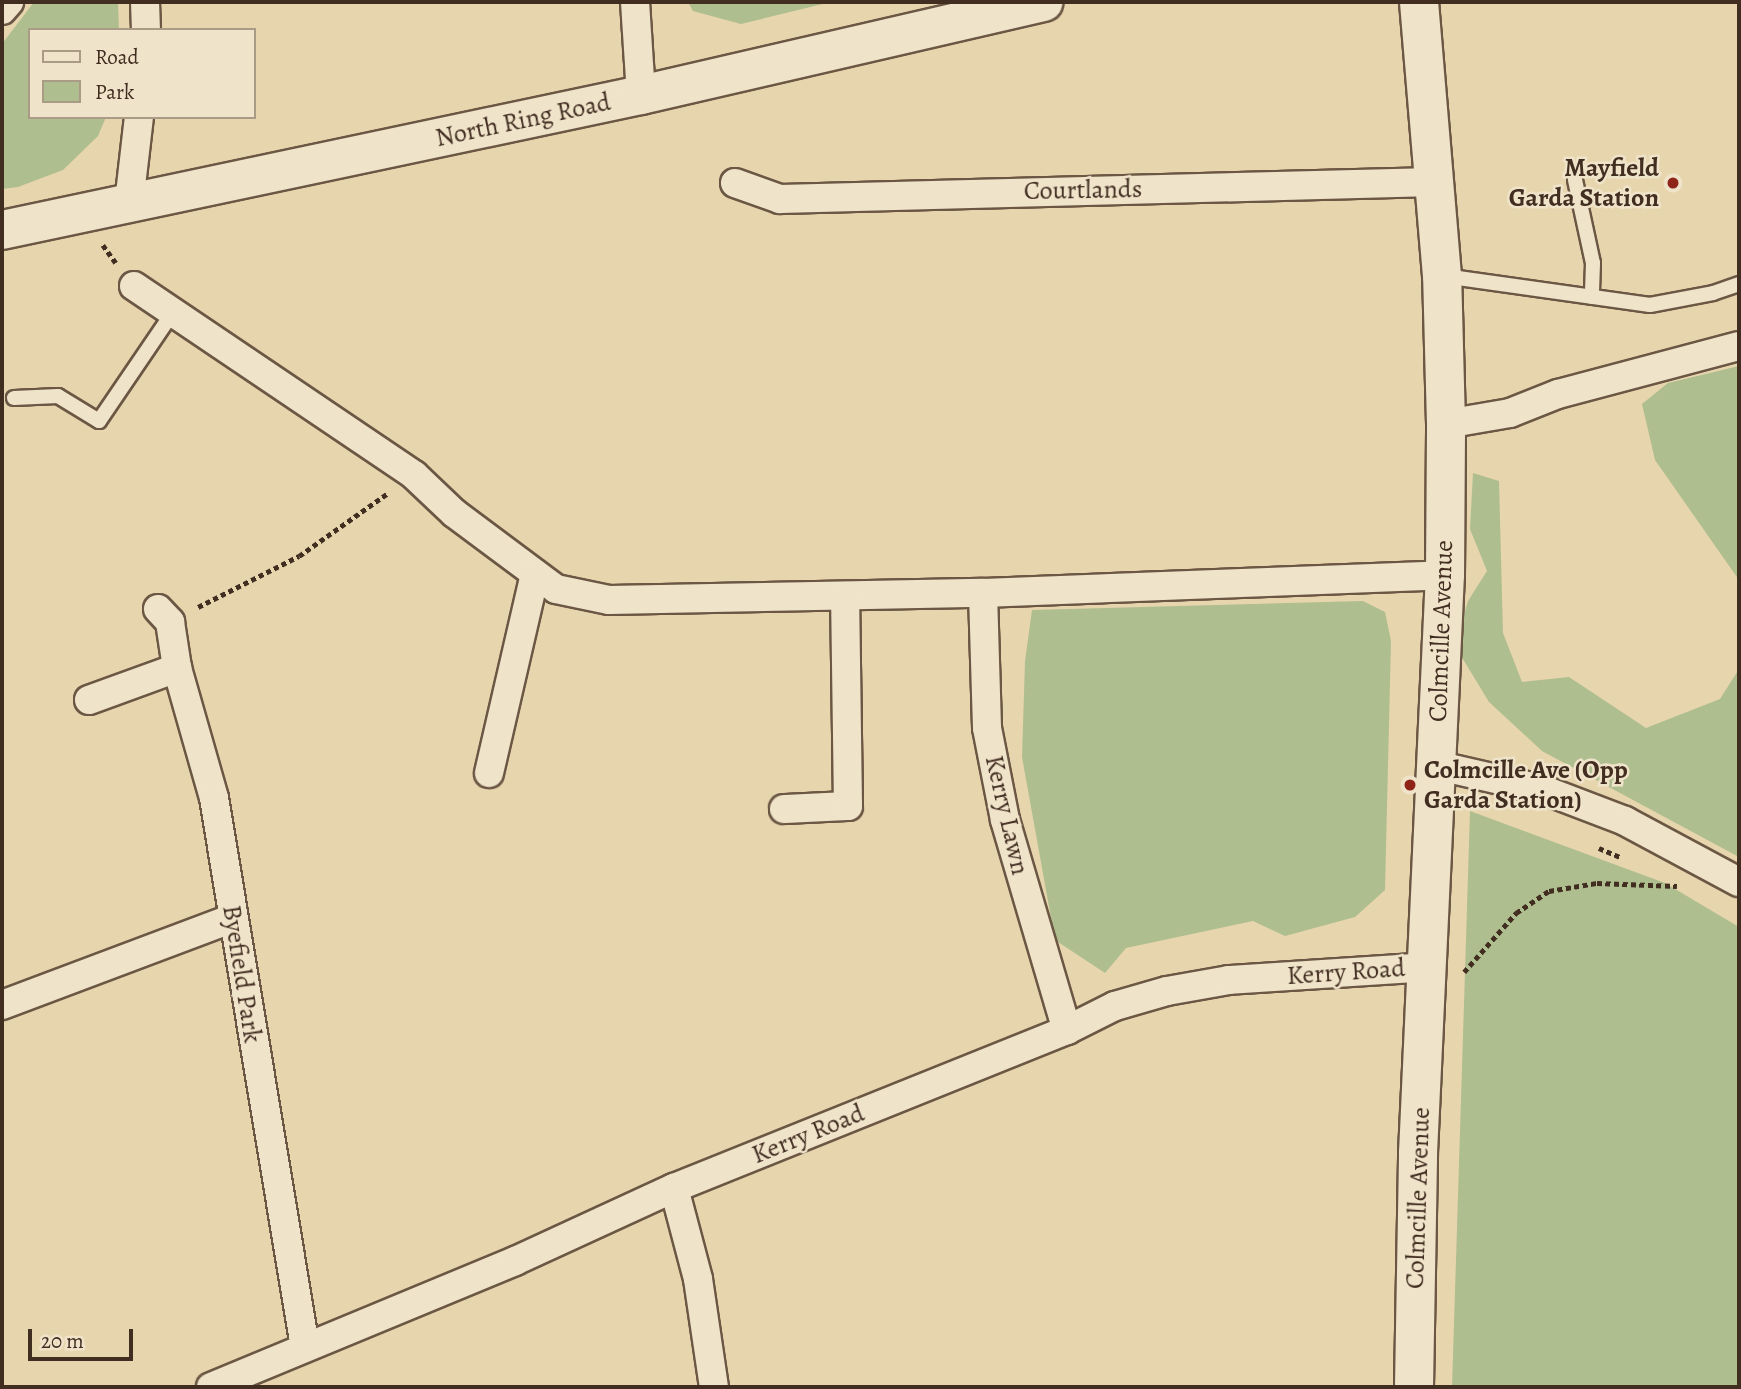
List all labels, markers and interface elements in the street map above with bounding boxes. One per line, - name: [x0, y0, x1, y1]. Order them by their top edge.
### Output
- legend: [28, 28, 256, 119]
- text: Road: [95, 43, 139, 71]
- text: Park: [95, 78, 134, 106]
- street label: North Ring Road: [433, 86, 613, 154]
- place label: Mayfield Garda Station: [1509, 152, 1659, 214]
- street label: Courtlands: [1024, 173, 1142, 207]
- marker: Mayfield Garda Station: [1665, 175, 1681, 191]
- street label: Colmcille Avenue: [1422, 540, 1460, 722]
- street label: Kerry Lawn: [978, 752, 1036, 878]
- place label: Colmcille Ave (Opp Garda Station): [1424, 754, 1628, 816]
- marker: Colmcille Ave (Opp Garda Station): [1402, 777, 1418, 793]
- street label: Byefield Park: [216, 903, 268, 1045]
- street label: Kerry Road: [1286, 952, 1406, 992]
- street label: Kerry Road: [747, 1097, 869, 1171]
- street label: Colmcille Avenue: [1399, 1107, 1437, 1289]
- scale bar: [32, 1316, 136, 1360]
- text: 20 m: [41, 1327, 84, 1355]

